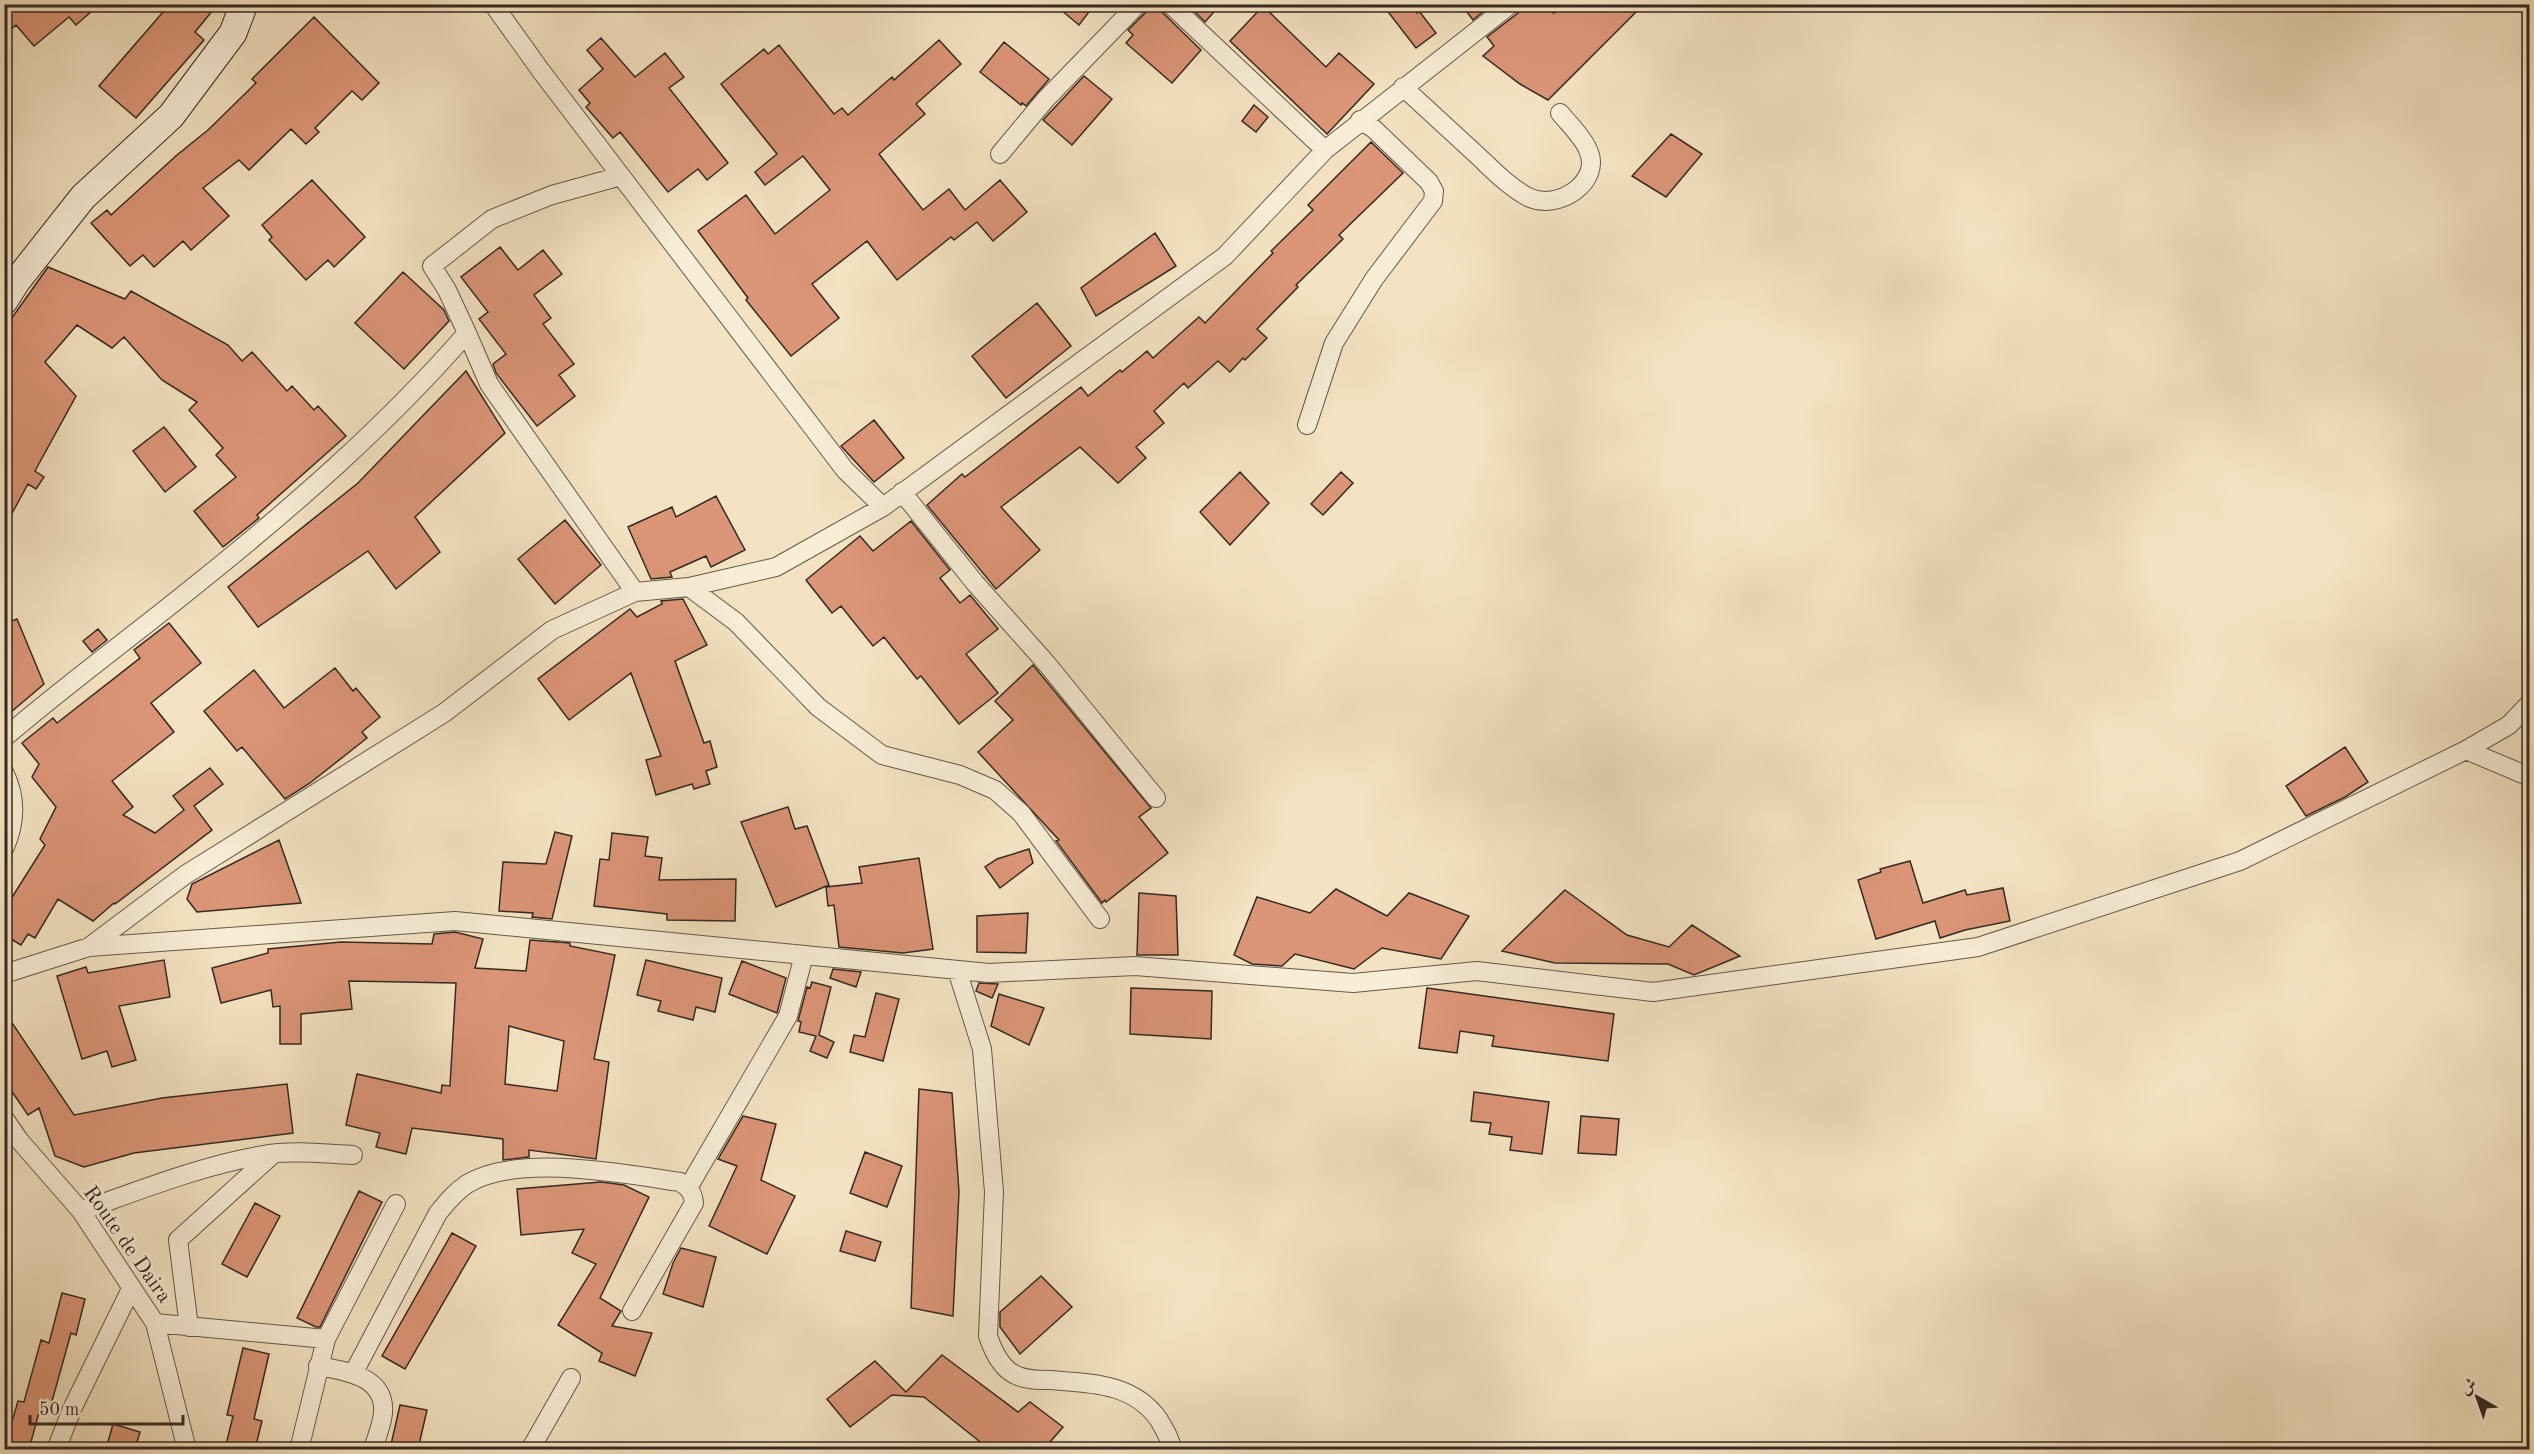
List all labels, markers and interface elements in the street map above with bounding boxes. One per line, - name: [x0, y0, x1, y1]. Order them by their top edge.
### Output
- street label: Route de Daira: [79, 1183, 175, 1307]
- north arrow: [2447, 1367, 2507, 1427]
- text: ش: [2457, 1376, 2480, 1398]
- scale bar: [30, 1388, 183, 1426]
- text: 50 m: [39, 1401, 79, 1419]

